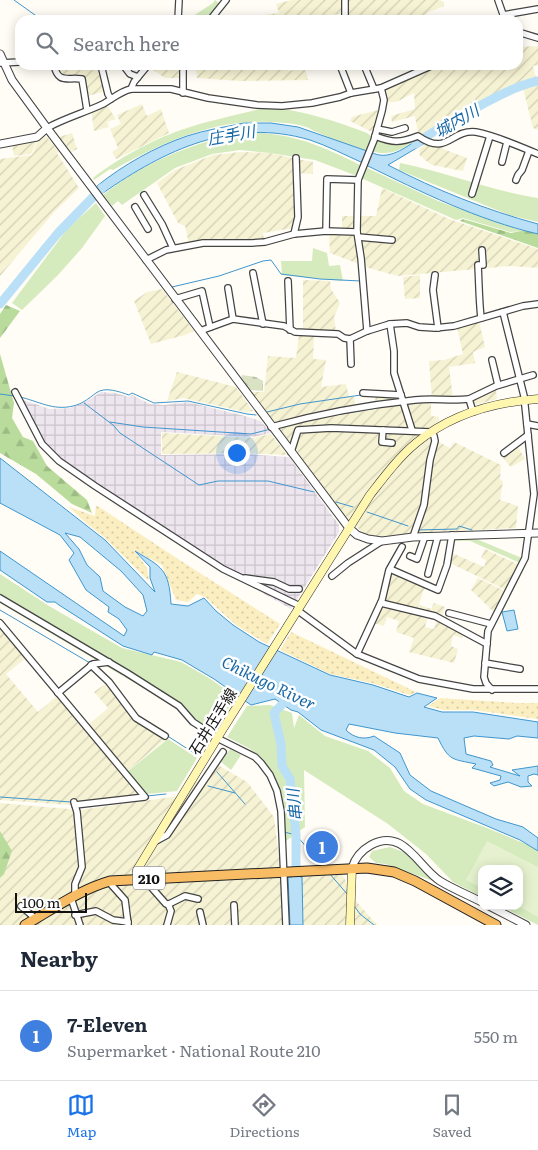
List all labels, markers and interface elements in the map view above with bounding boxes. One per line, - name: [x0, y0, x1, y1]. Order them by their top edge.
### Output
- search box: [15, 15, 523, 70]
- icon: search: [33, 29, 61, 57]
- text: Search here: [73, 29, 180, 57]
- water label: 城内川: [429, 97, 485, 142]
- water label: 庄手川: [205, 118, 259, 150]
- your location: [224, 440, 250, 466]
- water label: Chikugo River: [218, 649, 320, 715]
- street label: 石井庄手線: [182, 683, 242, 759]
- water label: 串川: [279, 786, 307, 822]
- pin: 1: [306, 828, 338, 866]
- map controls: [478, 865, 523, 910]
- button: layers: [478, 865, 523, 910]
- road number: 210: [133, 866, 165, 890]
- scale bar: [15, 890, 88, 913]
- text: 100 m: [22, 892, 60, 912]
- text: Nearby: [20, 942, 98, 973]
- text: 7-Eleven: [67, 1010, 148, 1038]
- text: 1: [33, 1024, 39, 1048]
- text: 550 m: [474, 1024, 518, 1048]
- text: Supermarket · National Route 210: [67, 1038, 321, 1062]
- tab: Map: [67, 1091, 96, 1141]
- tab: Directions: [229, 1091, 299, 1141]
- tab: Saved: [432, 1091, 471, 1141]

